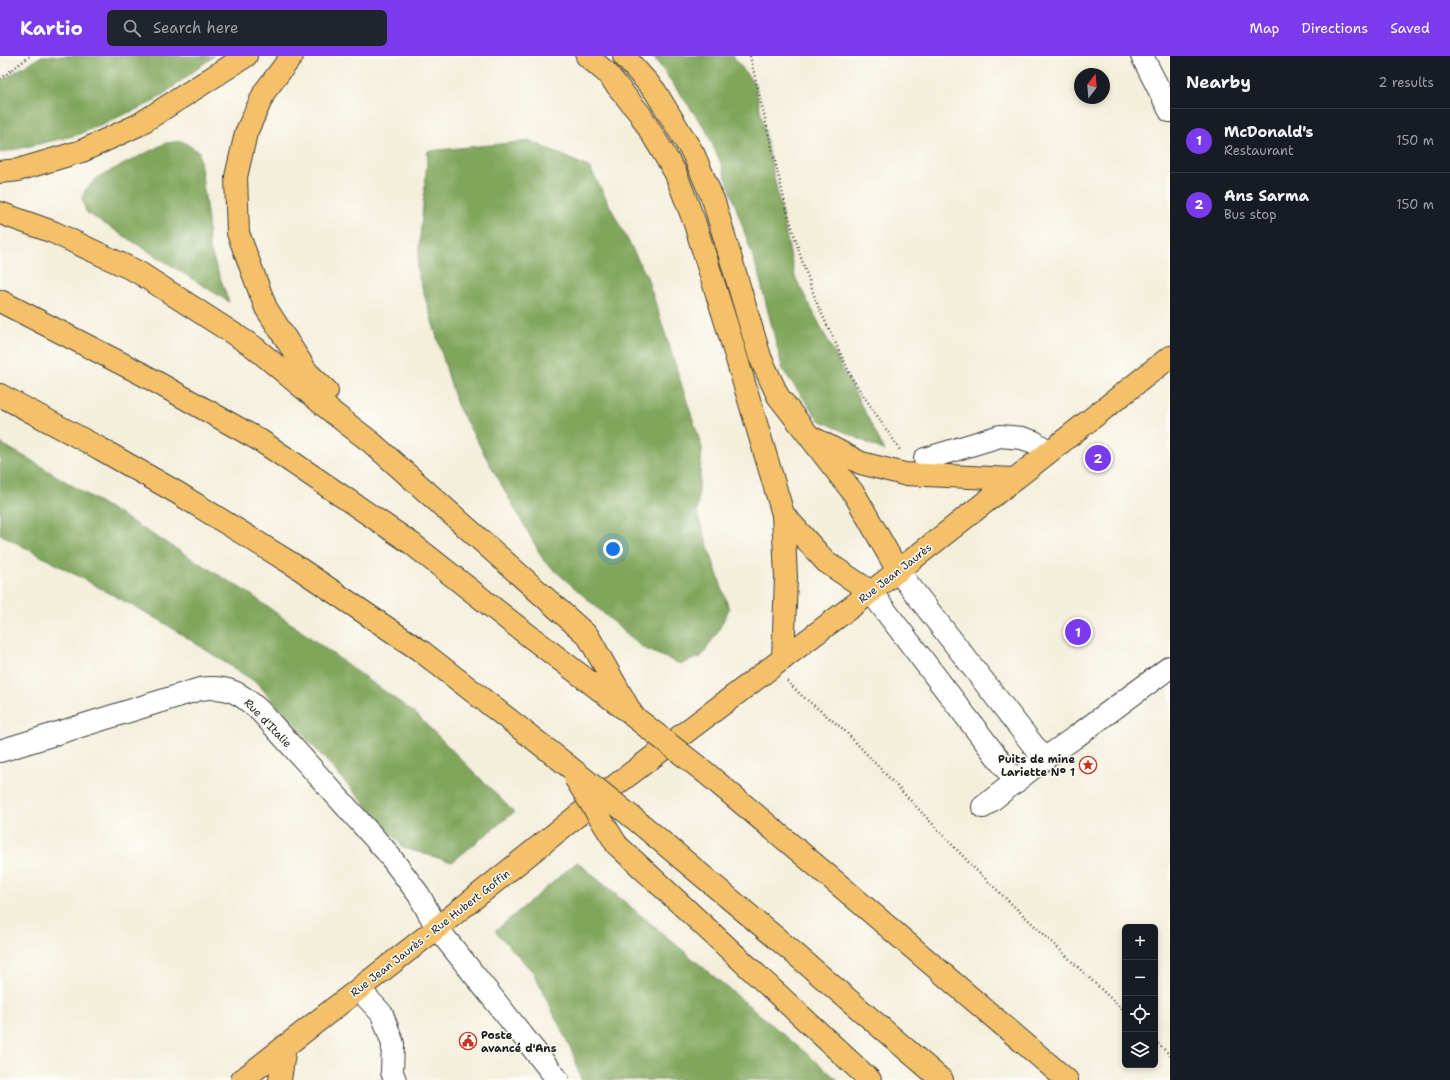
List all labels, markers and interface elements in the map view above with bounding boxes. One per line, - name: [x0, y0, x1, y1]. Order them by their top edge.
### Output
- search box: [107, 10, 387, 46]
- text: Kartio: [20, 16, 83, 41]
- icon: search: [121, 17, 143, 39]
- text: Search here: [153, 18, 239, 38]
- text: Map: [1250, 19, 1280, 37]
- text: Directions: [1302, 19, 1368, 37]
- text: Saved: [1390, 19, 1430, 37]
- north arrow: [1074, 68, 1110, 104]
- text: Nearby: [1186, 71, 1251, 93]
- text: 2 results: [1378, 74, 1434, 91]
- text: McDonald's: [1224, 122, 1314, 142]
- text: 1: [1196, 132, 1202, 149]
- text: 150 m: [1396, 132, 1434, 149]
- text: Restaurant: [1224, 142, 1294, 159]
- text: Ans Sarma: [1224, 186, 1309, 206]
- text: 2: [1194, 196, 1204, 213]
- text: 150 m: [1396, 196, 1434, 213]
- text: Bus stop: [1224, 206, 1276, 223]
- pin: 2: [1085, 443, 1111, 473]
- your location: [603, 539, 623, 559]
- street label: Rue Jean Jaurès: [856, 540, 935, 607]
- pin: 1: [1065, 617, 1091, 647]
- street label: Rue d'Italie: [241, 696, 295, 751]
- place label: Puits de mine Lariette N° 1: [998, 752, 1075, 780]
- place icon: Puits de mine Lariette N° 1: [1078, 755, 1098, 775]
- street label: Rue Jean Jaurès - Rue Hubert Goffin: [347, 866, 513, 1001]
- map controls: [1122, 924, 1158, 1068]
- button: +: [1122, 924, 1158, 960]
- button: −: [1122, 960, 1158, 996]
- button: locate: [1122, 996, 1158, 1032]
- place label: Poste avancé d'Ans: [481, 1028, 557, 1056]
- public building icon: Poste avancé d'Ans: [458, 1031, 478, 1051]
- button: layers: [1122, 1032, 1158, 1068]

